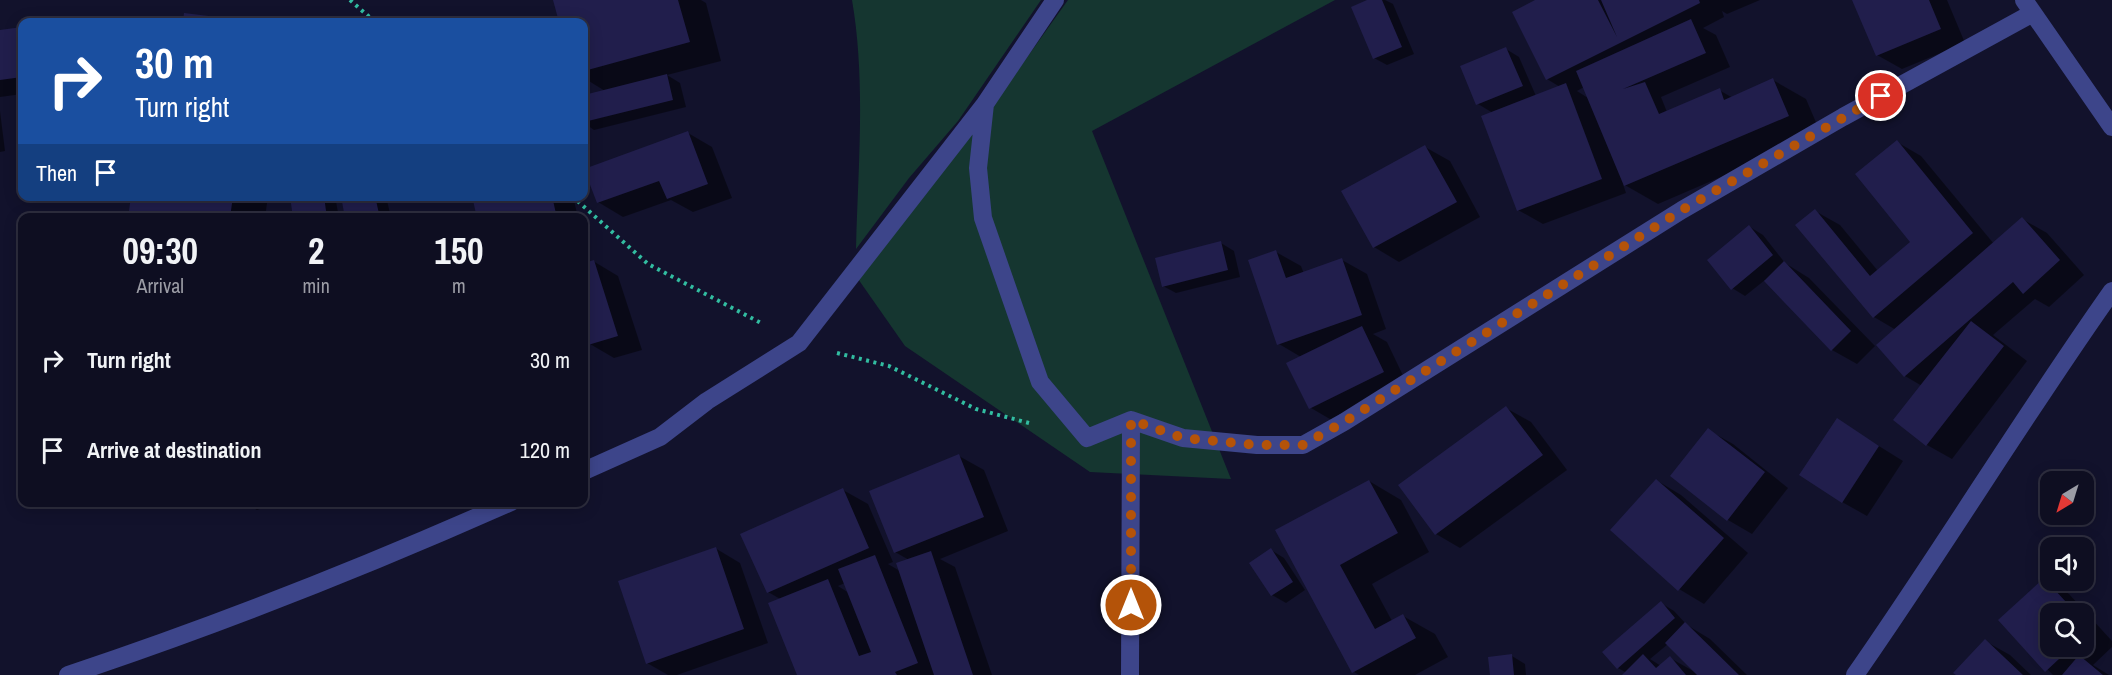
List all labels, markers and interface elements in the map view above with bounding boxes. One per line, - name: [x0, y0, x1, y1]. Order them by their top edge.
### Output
- text: 30 m: [135, 35, 214, 91]
- icon: right: [36, 42, 114, 120]
- pin: [1855, 70, 1906, 121]
- icon: arrive: [1864, 79, 1897, 112]
- text: Turn right: [135, 89, 229, 125]
- icon: arrive: [89, 156, 122, 189]
- text: Then: [36, 158, 77, 188]
- text: 09:30: [122, 227, 198, 275]
- text: 2: [308, 227, 324, 275]
- text: 150: [434, 227, 484, 275]
- text: Arrival: [137, 272, 184, 299]
- text: min: [302, 272, 330, 299]
- text: m: [452, 272, 466, 299]
- icon: right: [36, 344, 69, 377]
- text: Turn right: [87, 345, 171, 375]
- text: 30 m: [530, 345, 570, 375]
- icon: arrive: [36, 434, 69, 467]
- text: Arrive at destination: [87, 435, 261, 465]
- text: 120 m: [520, 435, 570, 465]
- north arrow: [2040, 471, 2094, 525]
- map controls: [2040, 471, 2094, 657]
- button: sound: [2040, 537, 2094, 591]
- position arrow: [1099, 573, 1163, 637]
- button: search: [2040, 603, 2094, 657]

